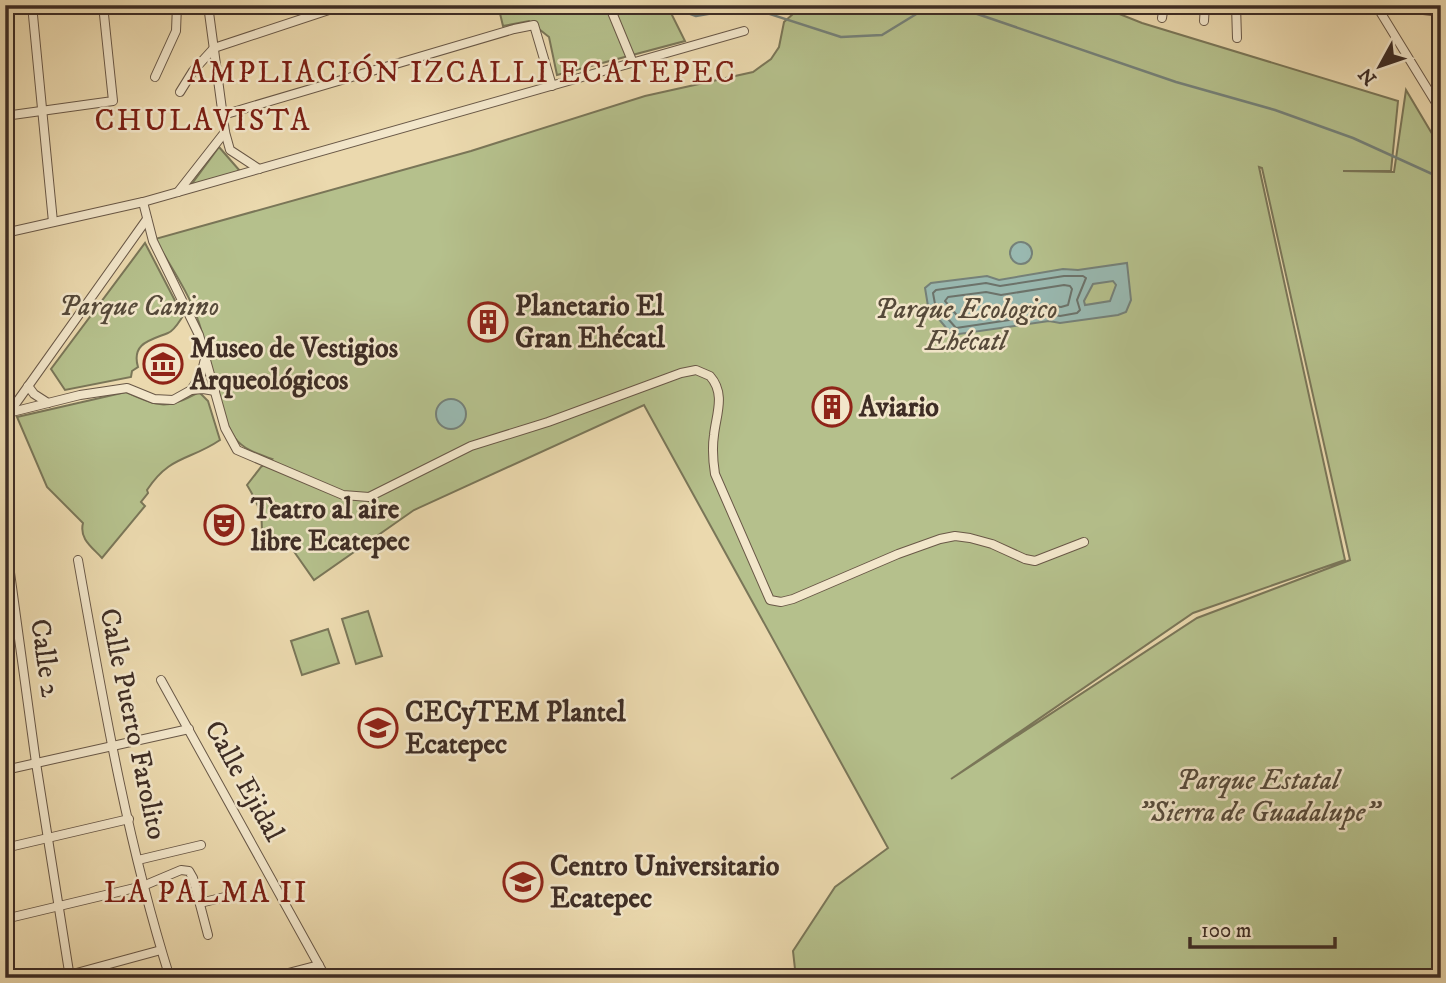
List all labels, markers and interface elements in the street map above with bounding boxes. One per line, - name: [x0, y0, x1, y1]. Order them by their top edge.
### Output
- north arrow: [1344, 32, 1414, 102]
- district label: AMPLIACIÓN IZCALLI ECATEPEC: [187, 53, 737, 92]
- text: N: [1354, 62, 1382, 89]
- district label: CHULAVISTA: [95, 103, 311, 140]
- park label: Parque Canino: [59, 289, 219, 325]
- place label: Planetario El Gran Ehécatl: [515, 289, 665, 356]
- park label: Parque Ecologico Ehécatl: [875, 292, 1057, 359]
- building icon: Planetario El Gran Ehécatl: [467, 301, 509, 343]
- place label: Museo de Vestigios Arqueológicos: [189, 331, 399, 399]
- museum icon: Museo de Vestigios Arqueológicos: [142, 343, 184, 385]
- building icon: Aviario: [811, 386, 853, 428]
- place label: Aviario: [858, 390, 939, 425]
- place label: Teatro al aire libre Ecatepec: [250, 492, 410, 559]
- theatre icon: Teatro al aire libre Ecatepec: [203, 504, 245, 546]
- street label: Calle Puerto Farolito: [91, 605, 175, 843]
- street label: Calle 2: [22, 617, 68, 700]
- place label: CECyTEM Plantel Ecatepec: [405, 695, 626, 762]
- school or university icon: CECyTEM Plantel Ecatepec: [357, 707, 399, 749]
- street label: Calle Ejidal: [196, 714, 292, 848]
- park label: Parque Estatal "Sierra de Guadalupe": [1137, 763, 1383, 830]
- place label: Centro Universitario Ecatepec: [550, 849, 780, 916]
- school or university icon: Centro Universitario Ecatepec: [502, 861, 544, 903]
- district label: LA PALMA II: [104, 875, 308, 912]
- scale bar: [1190, 906, 1336, 950]
- text: 100 m: [1201, 918, 1252, 944]

